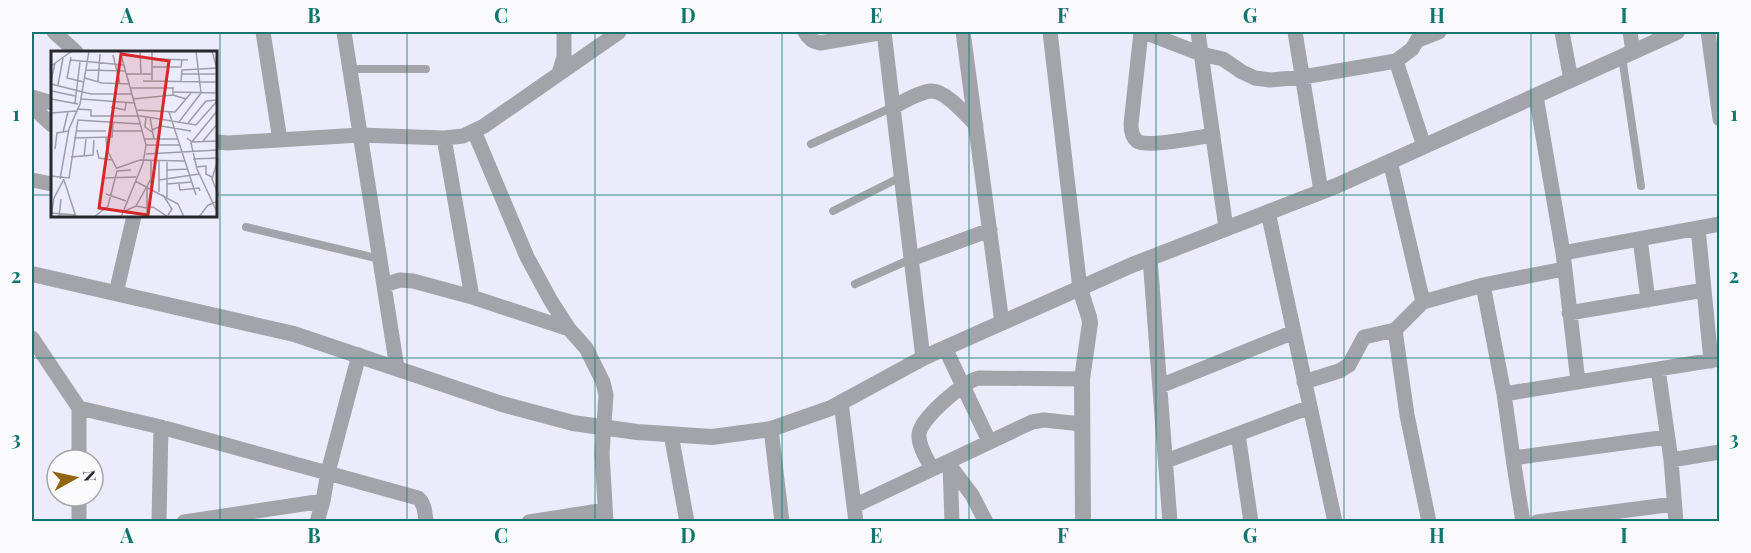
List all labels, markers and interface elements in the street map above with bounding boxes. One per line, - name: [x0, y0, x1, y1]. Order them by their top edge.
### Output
- text: A: [119, 1, 134, 28]
- text: B: [307, 1, 321, 28]
- text: C: [494, 1, 508, 28]
- text: D: [680, 1, 696, 28]
- text: E: [870, 1, 882, 28]
- text: F: [1057, 1, 1069, 28]
- text: G: [1243, 1, 1258, 28]
- text: H: [1429, 1, 1445, 28]
- text: I: [1620, 1, 1628, 28]
- inset map: [51, 51, 218, 218]
- text: 1: [12, 99, 20, 126]
- text: 1: [1730, 99, 1738, 126]
- text: 2: [11, 261, 21, 288]
- text: 2: [1729, 261, 1739, 288]
- text: 3: [11, 424, 21, 451]
- text: 3: [1729, 424, 1739, 451]
- north arrow: [45, 448, 105, 508]
- text: N: [79, 469, 102, 483]
- text: A: [119, 521, 134, 548]
- text: B: [307, 521, 321, 548]
- text: C: [494, 521, 508, 548]
- text: D: [680, 521, 696, 548]
- text: E: [870, 521, 882, 548]
- text: F: [1057, 521, 1069, 548]
- text: G: [1243, 521, 1258, 548]
- text: H: [1429, 521, 1445, 548]
- text: I: [1620, 521, 1628, 548]

